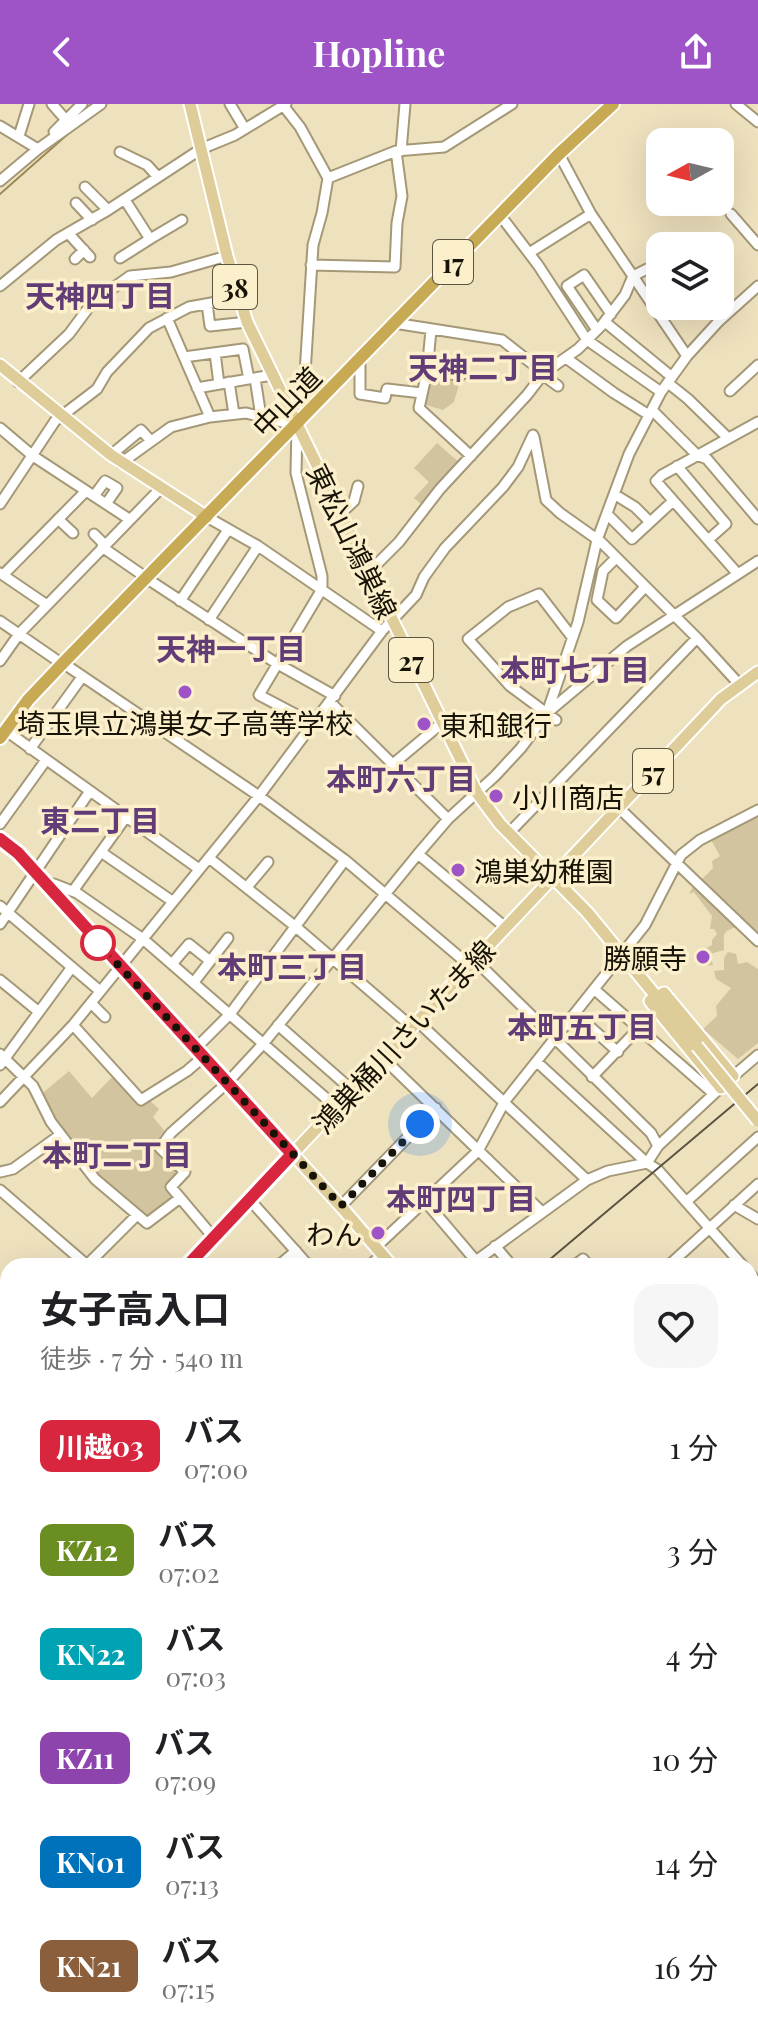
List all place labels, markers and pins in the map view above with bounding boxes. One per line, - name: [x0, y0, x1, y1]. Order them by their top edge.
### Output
- marker: 埼玉県立鴻巣女子高等学校: [176, 683, 194, 701]
- place label: 埼玉県立鴻巣女子高等学校: [17, 704, 353, 741]
- place label: 東和銀行: [440, 706, 552, 743]
- marker: 東和銀行: [415, 715, 433, 733]
- place label: 小川商店: [512, 778, 624, 815]
- marker: 小川商店: [487, 787, 505, 805]
- place label: 鴻巣幼稚園: [474, 852, 614, 889]
- marker: 鴻巣幼稚園: [449, 861, 467, 879]
- unlabelled marker: [81, 926, 115, 960]
- place label: 勝願寺: [603, 939, 687, 976]
- marker: 勝願寺: [694, 948, 712, 966]
- place label: わん: [306, 1215, 362, 1252]
- marker: わん: [369, 1224, 387, 1242]

